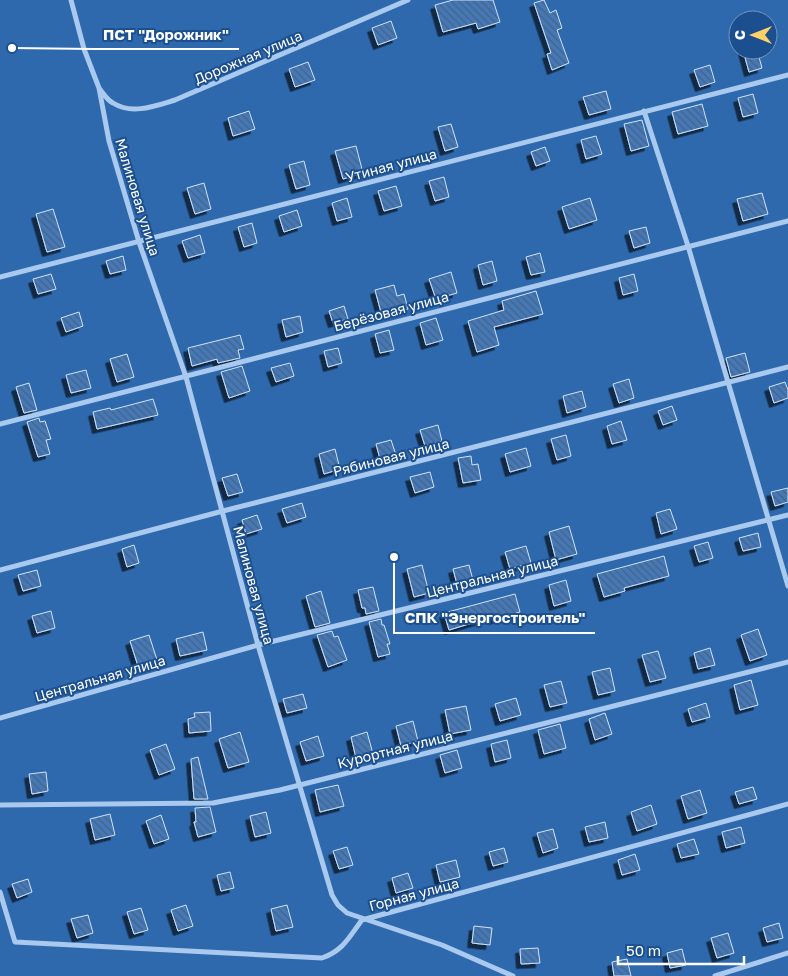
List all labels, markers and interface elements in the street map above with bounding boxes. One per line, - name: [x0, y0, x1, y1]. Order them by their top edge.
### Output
- north arrow: [728, 10, 778, 60]
- callout: ПСТ "Дорожник": [93, 19, 239, 49]
- text: ПСТ "Дорожник": [103, 25, 229, 43]
- street label: Дорожная улица: [192, 27, 304, 87]
- text: С: [731, 30, 748, 40]
- street label: Малиновая улица: [112, 136, 164, 258]
- street label: Утиная улица: [344, 145, 438, 185]
- street label: Берёзовая улица: [332, 287, 450, 335]
- street label: Рябиновая улица: [331, 434, 451, 480]
- street label: Малиновая улица: [230, 524, 278, 646]
- street label: Центральная улица: [424, 551, 560, 601]
- callout: СПК "Энергостроитель": [394, 603, 595, 633]
- text: СПК "Энергостроитель": [405, 608, 585, 626]
- street label: Центральная улица: [33, 651, 167, 705]
- street label: Курортная улица: [336, 726, 454, 772]
- street label: Горная улица: [367, 874, 461, 914]
- scale bar: [618, 934, 744, 966]
- text: 50 m: [626, 941, 661, 959]

